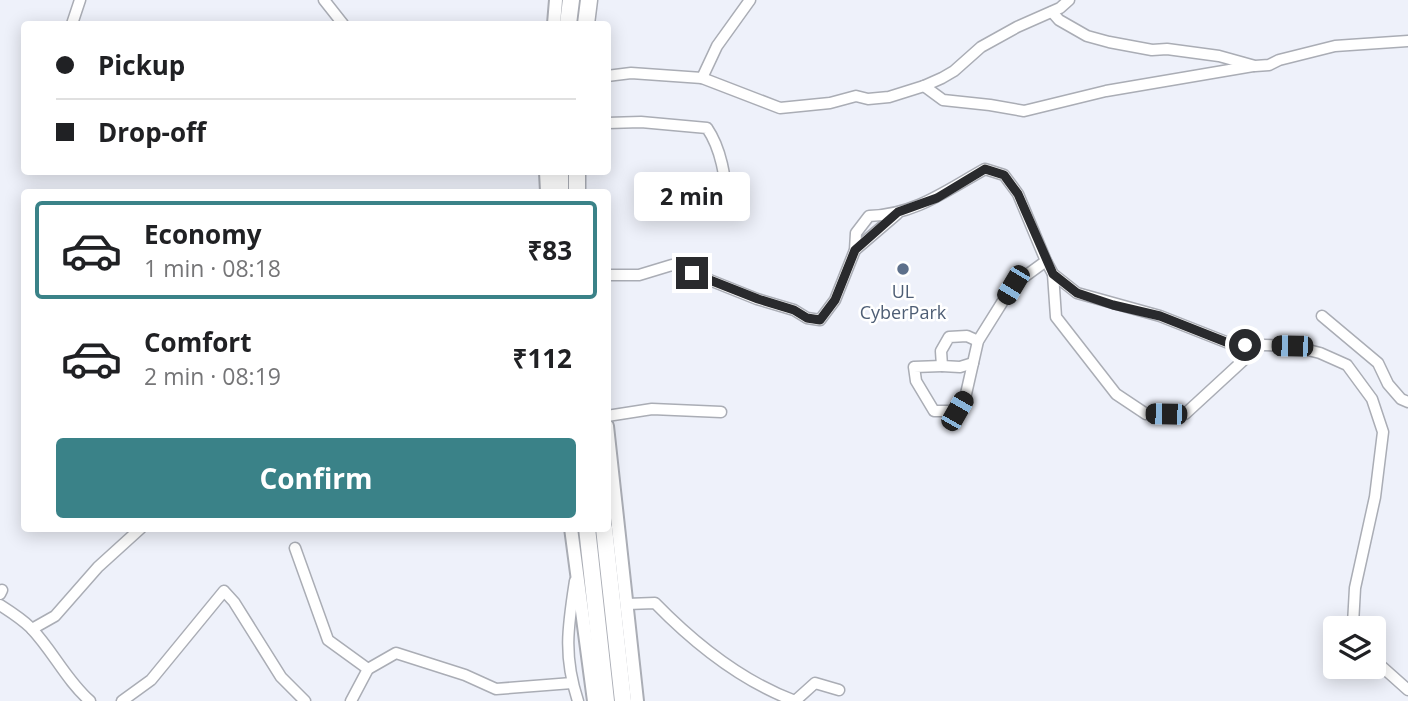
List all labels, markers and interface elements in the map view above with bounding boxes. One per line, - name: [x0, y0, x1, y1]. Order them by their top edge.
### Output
- text: Pickup: [98, 47, 185, 83]
- text: Drop-off: [98, 114, 206, 150]
- callout: 2 min: [634, 172, 750, 220]
- text: 2 min: [660, 180, 724, 212]
- text: Economy: [144, 216, 262, 252]
- icon: car: [60, 219, 123, 282]
- text: ₹83: [527, 232, 572, 268]
- text: 1 min · 08:18: [144, 252, 281, 284]
- route end: [676, 257, 708, 289]
- marker: UL CyberPark: [895, 261, 911, 277]
- car: [994, 262, 1033, 308]
- place label: UL CyberPark: [860, 279, 947, 324]
- text: Comfort: [144, 324, 251, 360]
- icon: car: [60, 327, 123, 390]
- route start: [1229, 329, 1261, 361]
- car: [1271, 335, 1314, 357]
- text: ₹112: [513, 340, 572, 376]
- text: 2 min · 08:19: [144, 360, 281, 392]
- car: [938, 388, 977, 434]
- car: [1145, 403, 1188, 425]
- button: Confirm: [56, 438, 576, 518]
- map controls: [1323, 616, 1386, 679]
- button: layers: [1323, 616, 1386, 679]

